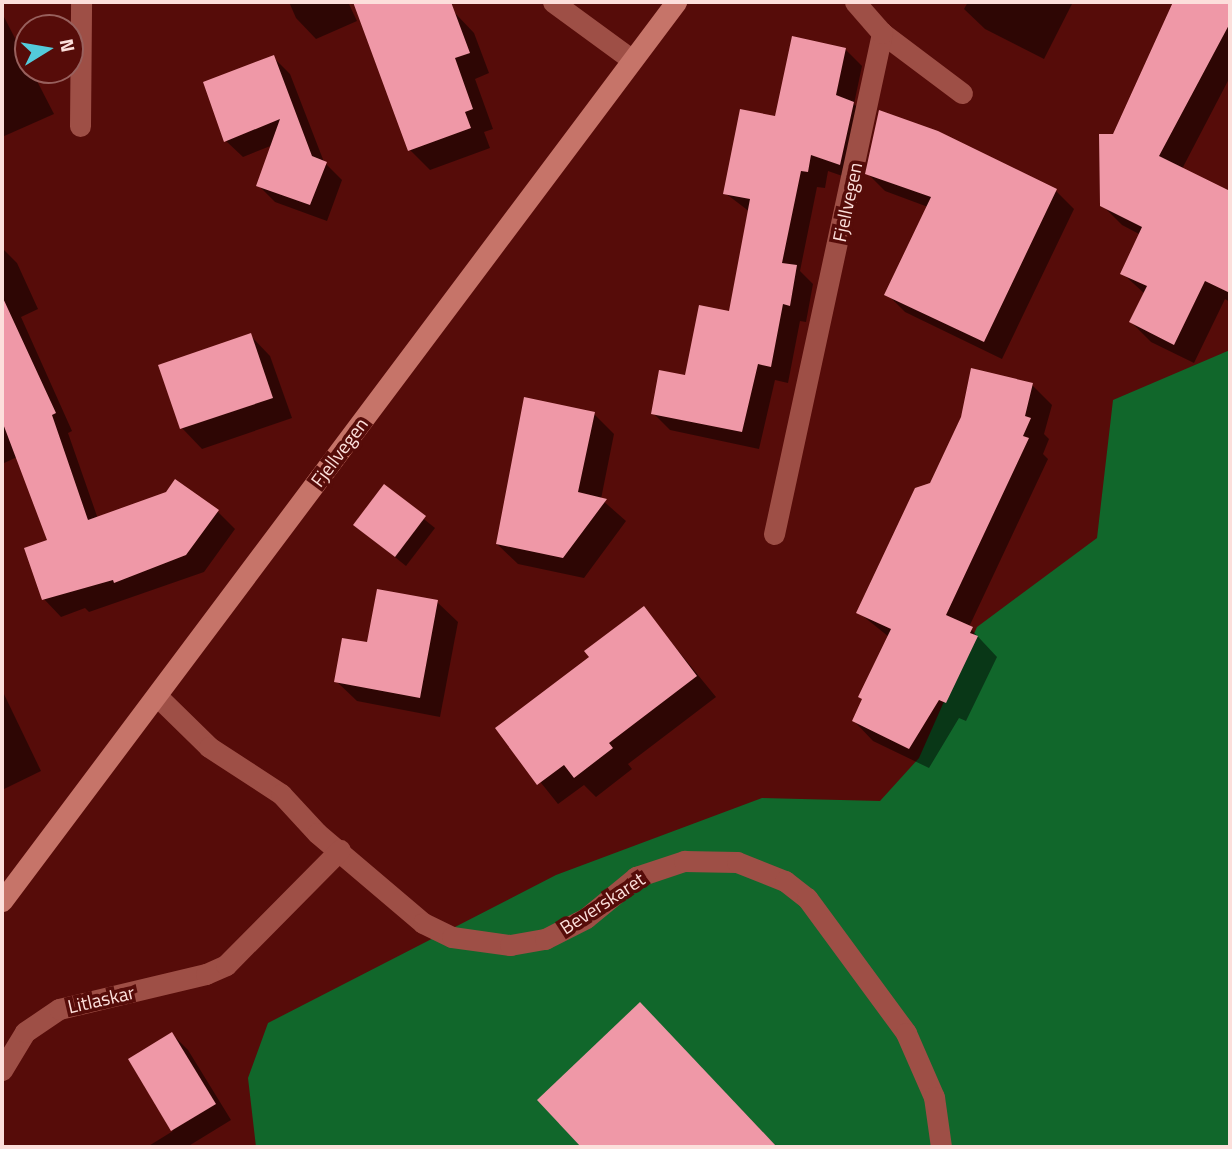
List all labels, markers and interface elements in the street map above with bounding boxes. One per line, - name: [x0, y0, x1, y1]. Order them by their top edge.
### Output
- north arrow: [14, 14, 84, 84]
- text: N: [53, 36, 84, 55]
- street label: Fjellvegen: [827, 160, 867, 244]
- street label: Fjellvegen: [306, 413, 372, 491]
- street label: Beverskaret: [555, 867, 649, 939]
- street label: Litlaskar: [65, 980, 137, 1018]

